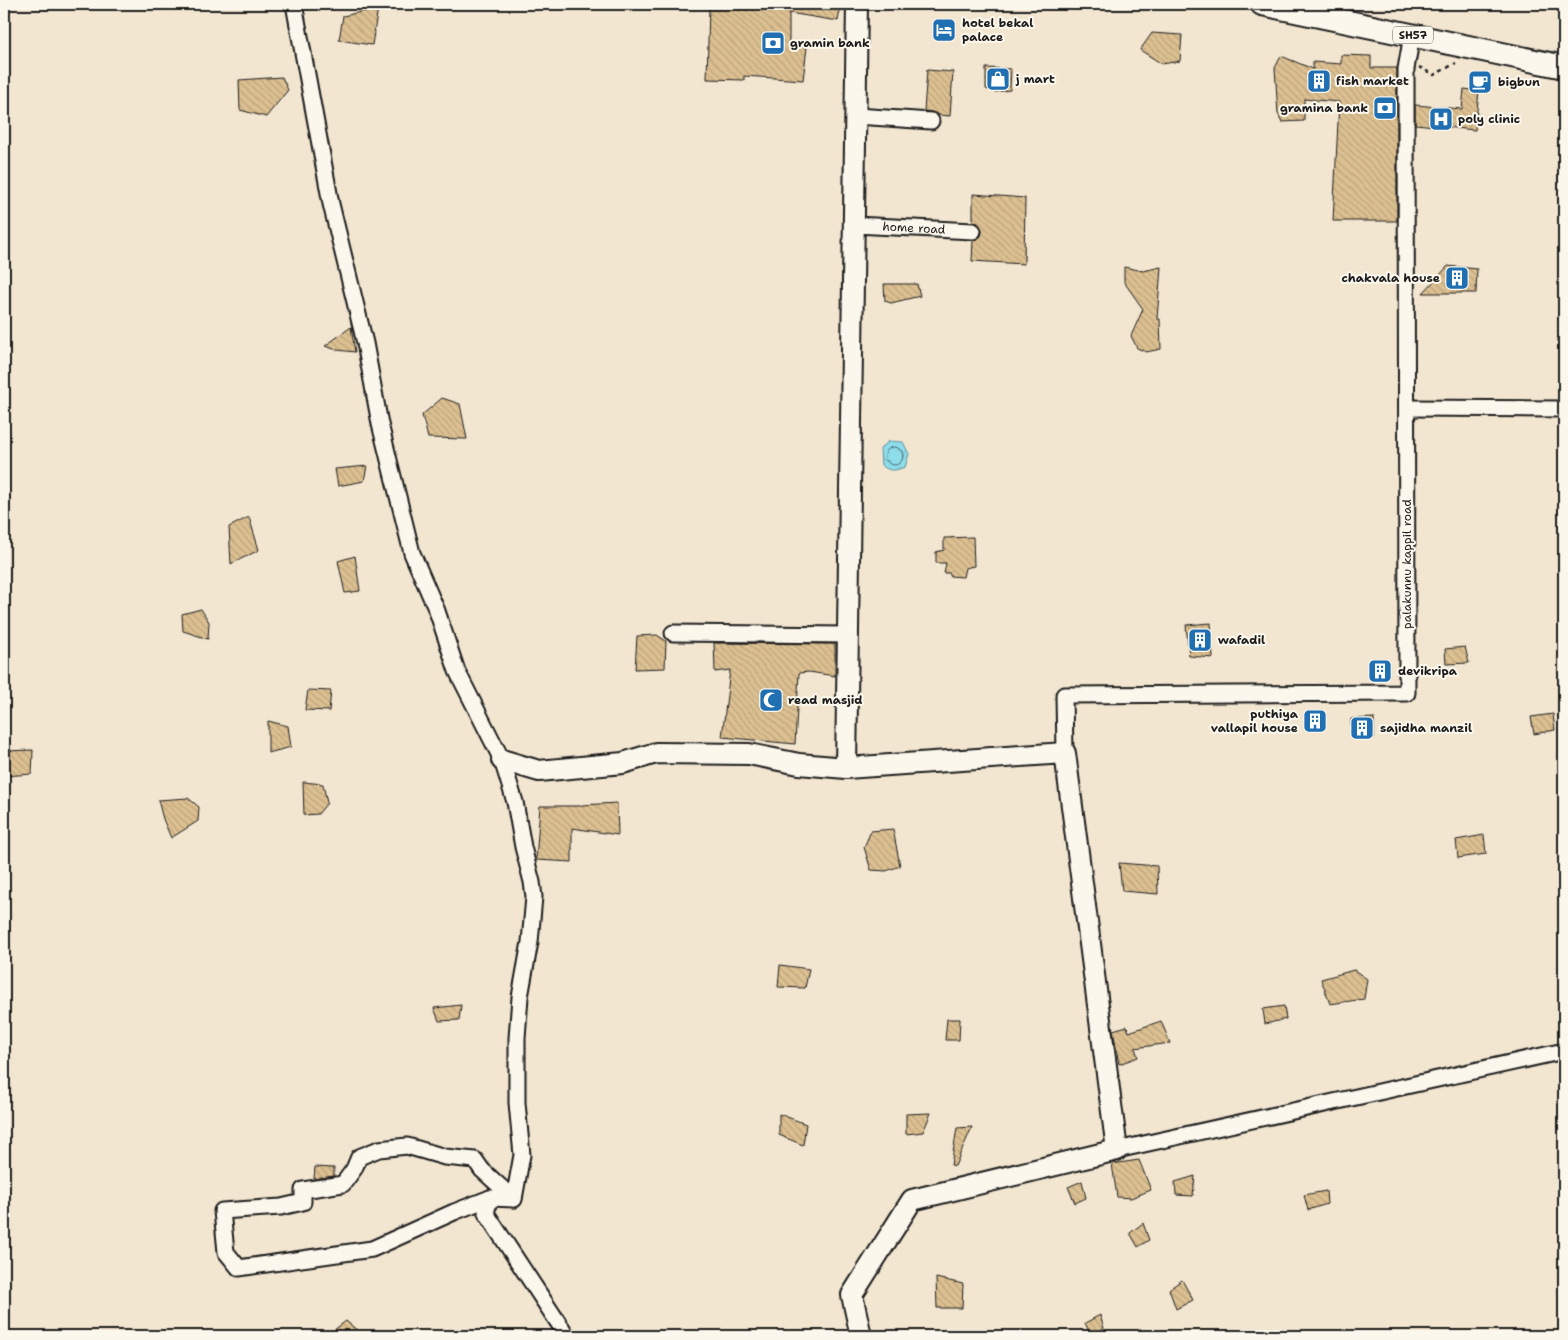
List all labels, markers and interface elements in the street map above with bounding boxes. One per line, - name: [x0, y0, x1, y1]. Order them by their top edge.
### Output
- place label: hotel bekal palace: [962, 15, 1033, 45]
- hotel icon: hotel bekal palace: [931, 17, 957, 43]
- road number: SH57: [1393, 26, 1433, 44]
- bank icon: gramin bank: [760, 30, 786, 56]
- place label: gramin bank: [790, 35, 870, 51]
- shop icon: j mart: [985, 66, 1011, 92]
- building icon: fish market: [1306, 68, 1332, 94]
- cafe icon: bigbun: [1467, 69, 1493, 95]
- place label: j mart: [1015, 71, 1055, 87]
- place label: fish market: [1336, 73, 1409, 89]
- place label: bigbun: [1498, 74, 1540, 90]
- bank icon: gramina bank: [1372, 95, 1398, 121]
- place label: gramina bank: [1280, 100, 1368, 116]
- hospital icon: poly clinic: [1428, 106, 1454, 132]
- place label: poly clinic: [1458, 111, 1520, 127]
- street label: home road: [882, 218, 946, 238]
- building icon: chakvala house: [1444, 265, 1470, 291]
- place label: chakvala house: [1342, 270, 1440, 286]
- street label: palakunnu kappil road: [1399, 499, 1415, 629]
- building icon: wafadil: [1187, 627, 1213, 653]
- place label: wafadil: [1218, 632, 1265, 648]
- building icon: devikripa: [1367, 658, 1393, 684]
- place label: devikripa: [1398, 663, 1458, 679]
- mosque icon: read masjid: [758, 687, 784, 713]
- place label: read masjid: [788, 692, 863, 708]
- place label: puthiya vallapil house: [1211, 706, 1299, 736]
- building icon: puthiya vallapil house: [1302, 708, 1328, 734]
- building icon: sajidha manzil: [1349, 715, 1375, 741]
- place label: sajidha manzil: [1380, 720, 1472, 736]

